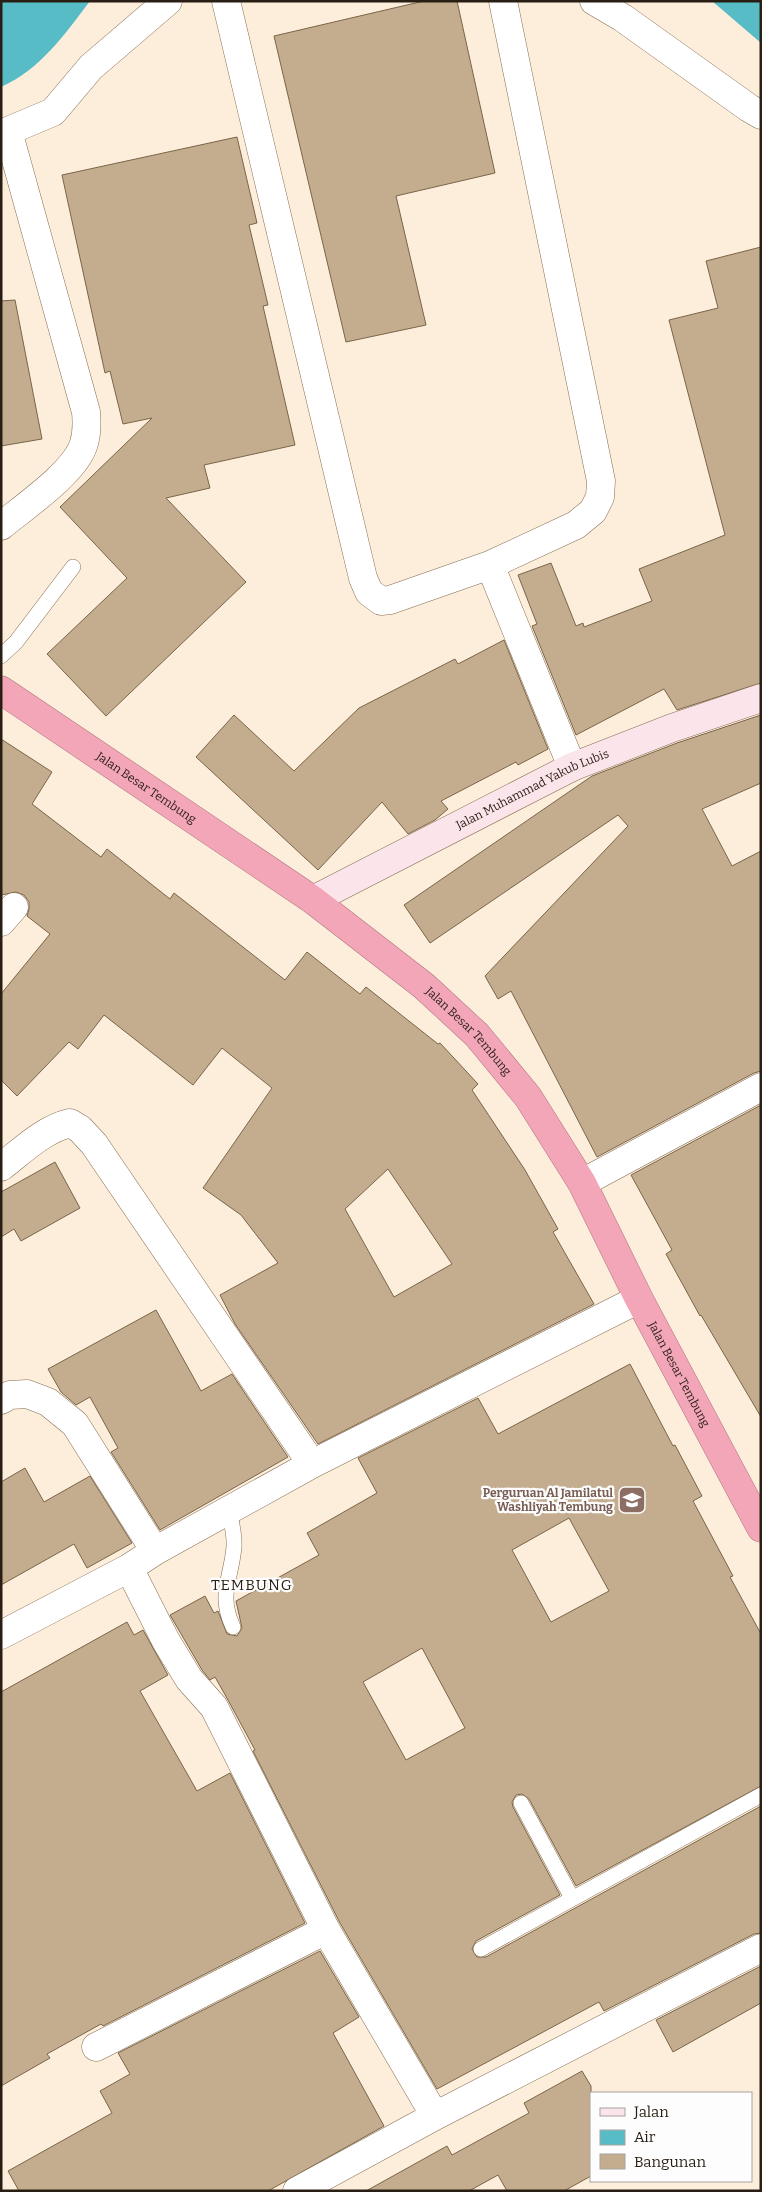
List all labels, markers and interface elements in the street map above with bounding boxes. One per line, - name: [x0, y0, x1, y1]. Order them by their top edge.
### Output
- street label: Jalan Muhammad Yakub Lubis: [453, 746, 611, 833]
- street label: Jalan Besar Tembung: [93, 749, 199, 827]
- street label: Jalan Besar Tembung: [422, 983, 514, 1078]
- street label: Jalan Besar Tembung: [645, 1318, 713, 1430]
- school or university icon: Perguruan Al Jamilatul Washliyah Tembung: [617, 1485, 647, 1515]
- place label: Perguruan Al Jamilatul Washliyah Tembung: [483, 1486, 613, 1514]
- district label: TEMBUNG: [211, 1576, 293, 1594]
- legend: [590, 2092, 752, 2182]
- text: Jalan: [633, 2103, 669, 2121]
- text: Air: [634, 2128, 656, 2146]
- text: Bangunan: [634, 2153, 706, 2171]

